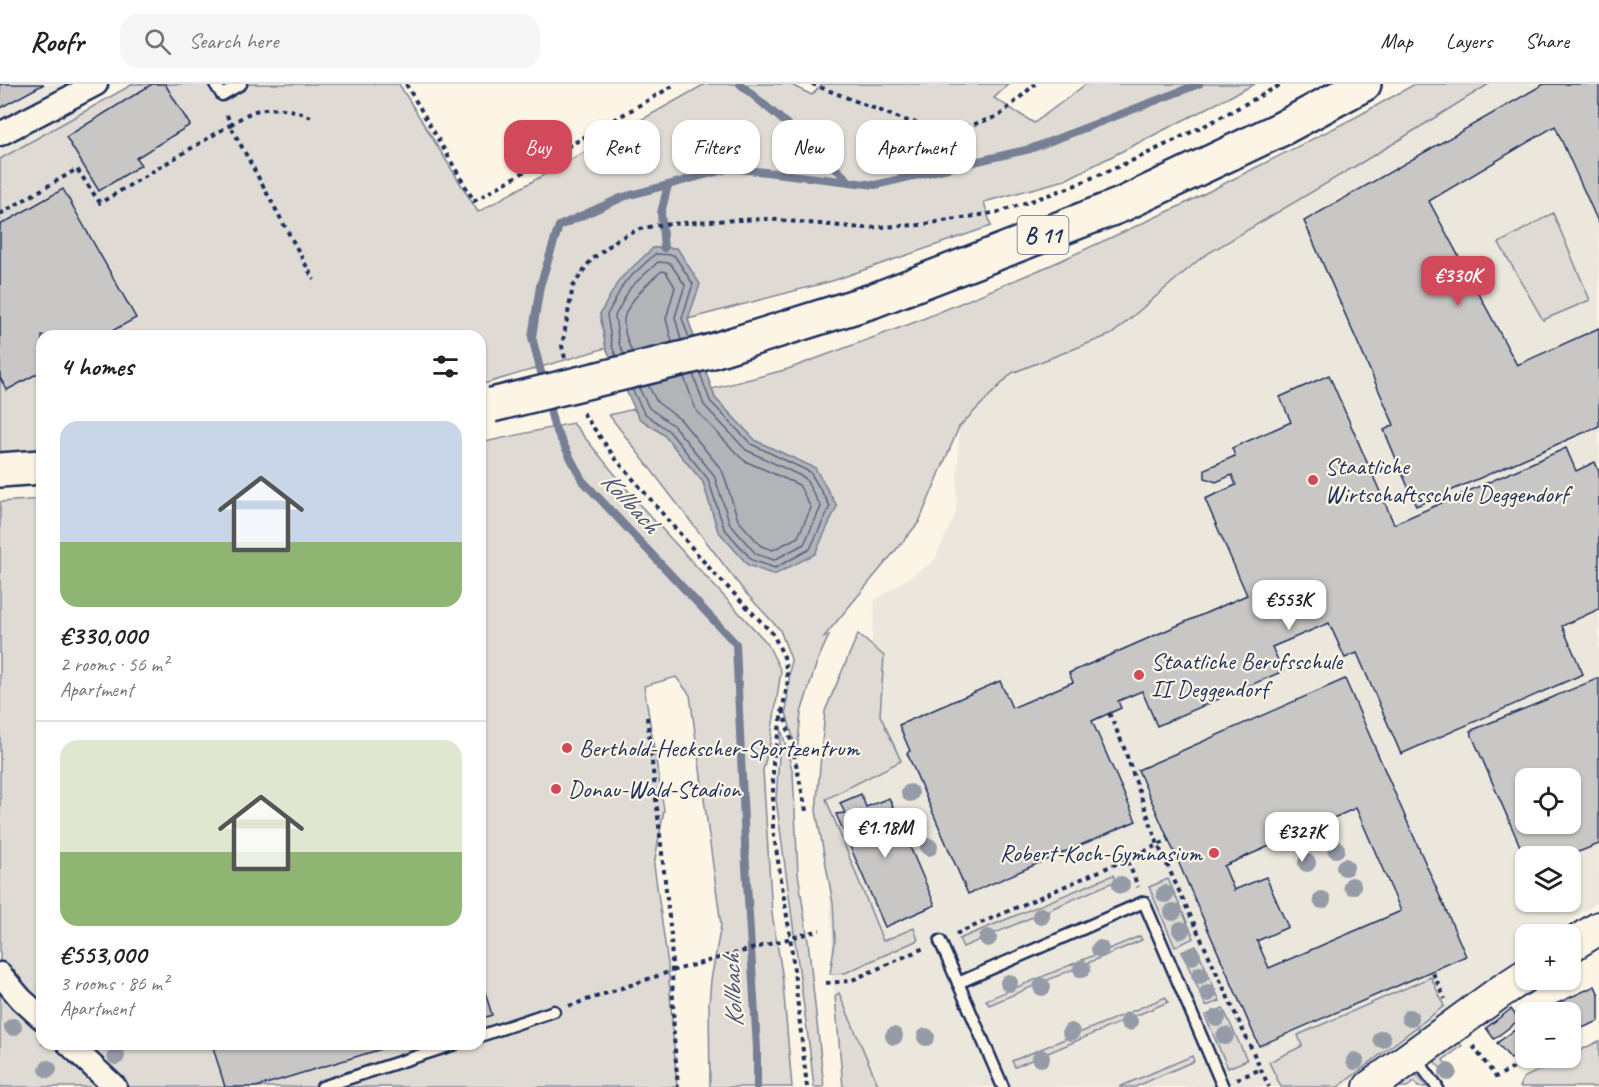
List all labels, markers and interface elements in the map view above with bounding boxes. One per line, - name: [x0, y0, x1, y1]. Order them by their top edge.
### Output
- search box: [120, 14, 540, 68]
- text: Roofr: [30, 24, 84, 59]
- icon: search: [141, 25, 174, 58]
- text: Search here: [189, 27, 278, 55]
- text: Map: [1380, 28, 1413, 54]
- text: Layers: [1446, 28, 1492, 54]
- text: Share: [1525, 28, 1569, 54]
- chip: Buy: [504, 120, 572, 174]
- chip: Rent: [584, 120, 660, 174]
- chip: Filters: [672, 120, 760, 174]
- chip: New: [772, 120, 844, 174]
- chip: Apartment: [856, 120, 976, 174]
- road number: B 11: [1018, 216, 1068, 254]
- pin: €330K: [1416, 256, 1500, 307]
- text: €330K: [1435, 263, 1481, 288]
- text: 4 homes: [60, 350, 133, 383]
- icon: filters: [429, 350, 462, 383]
- place label: Staatliche Wirtschaftsschule Deggendorf: [1325, 451, 1573, 509]
- icon: home: [207, 460, 315, 568]
- water label: Kollbach: [594, 465, 669, 542]
- marker: Staatliche Wirtschaftsschule Deggendorf: [1306, 473, 1320, 487]
- pin: €553K: [1247, 580, 1331, 631]
- text: €553K: [1266, 587, 1312, 612]
- text: €330,000: [60, 619, 147, 652]
- place label: Staatliche Berufsschule II Deggendorf: [1151, 646, 1344, 704]
- text: 2 rooms · 56 m²: [60, 652, 168, 677]
- marker: Staatliche Berufsschule II Deggendorf: [1132, 668, 1146, 682]
- text: Apartment: [60, 677, 133, 702]
- place label: Berthold-Heckscher-Sportzentrum: [579, 733, 860, 763]
- marker: Berthold-Heckscher-Sportzentrum: [560, 741, 574, 755]
- map controls: [1515, 768, 1581, 1068]
- button: locate: [1515, 768, 1581, 834]
- place label: Donau-Wald-Stadion: [568, 774, 742, 804]
- icon: home: [207, 779, 315, 887]
- marker: Donau-Wald-Stadion: [549, 782, 563, 796]
- pin: €1.18M: [836, 808, 934, 859]
- pin: €327K: [1260, 812, 1344, 863]
- text: €1.18M: [858, 815, 912, 840]
- text: €327K: [1279, 819, 1325, 844]
- place label: Robert-Koch-Gymnasium: [1000, 838, 1203, 868]
- marker: Robert-Koch-Gymnasium: [1207, 846, 1221, 860]
- button: layers: [1515, 846, 1581, 912]
- button: +: [1515, 924, 1581, 990]
- text: €553,000: [60, 938, 146, 971]
- water label: Kollbach: [714, 952, 751, 1028]
- text: 3 rooms · 86 m²: [60, 971, 168, 996]
- text: Apartment: [60, 996, 133, 1021]
- button: −: [1515, 1002, 1581, 1068]

